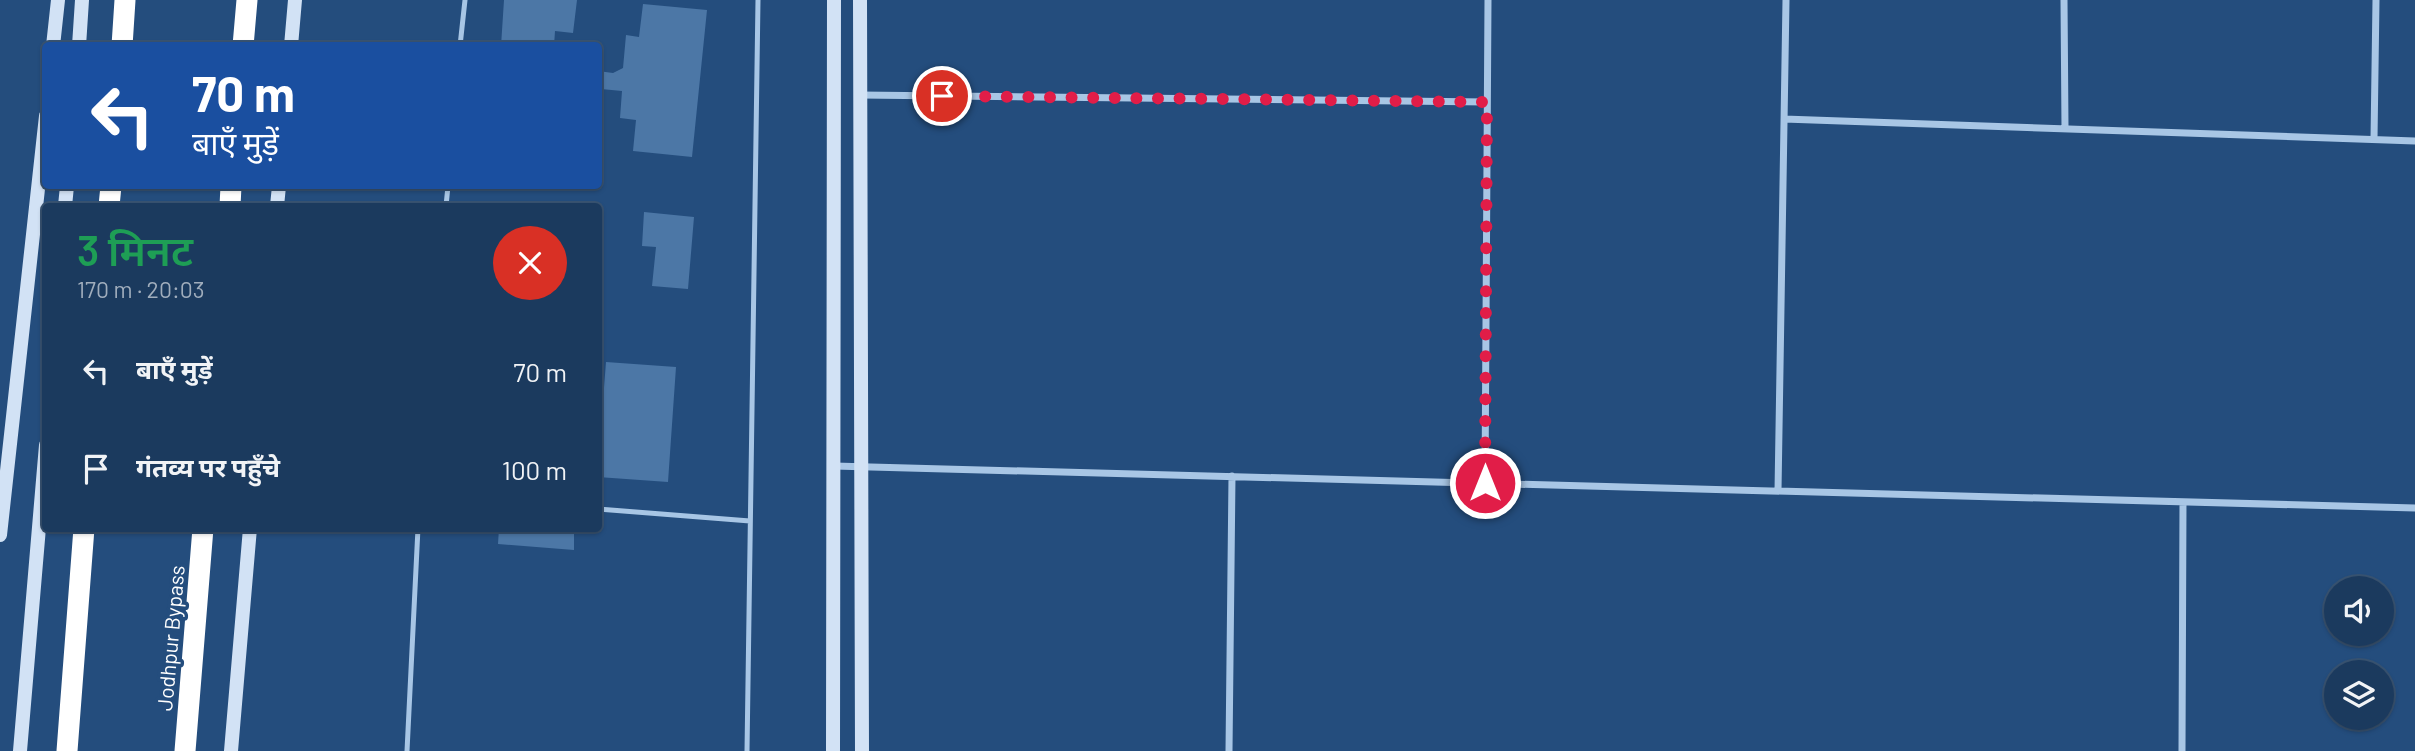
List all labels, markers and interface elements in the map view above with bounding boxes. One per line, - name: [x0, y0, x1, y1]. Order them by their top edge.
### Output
- text: 70 m: [192, 63, 295, 122]
- pin: [912, 66, 972, 126]
- icon: left: [77, 70, 168, 161]
- icon: arrive: [923, 77, 961, 115]
- text: बाएँ मुड़ें: [192, 123, 279, 161]
- text: 3 मिनट: [77, 224, 193, 274]
- button: close: [493, 226, 567, 300]
- text: 170 m · 20:03: [77, 275, 205, 303]
- icon: left: [77, 352, 115, 390]
- text: बाएँ मुड़ें: [136, 353, 213, 384]
- text: 70 m: [513, 356, 567, 387]
- position arrow: [1448, 446, 1522, 520]
- icon: arrive: [77, 450, 115, 488]
- text: गंतव्य पर पहुँचे: [136, 451, 280, 482]
- text: 100 m: [502, 454, 567, 485]
- street label: Jodhpur Bypass: [151, 564, 189, 712]
- map controls: [2324, 576, 2394, 730]
- button: sound: [2324, 576, 2394, 646]
- button: layers: [2324, 660, 2394, 730]

